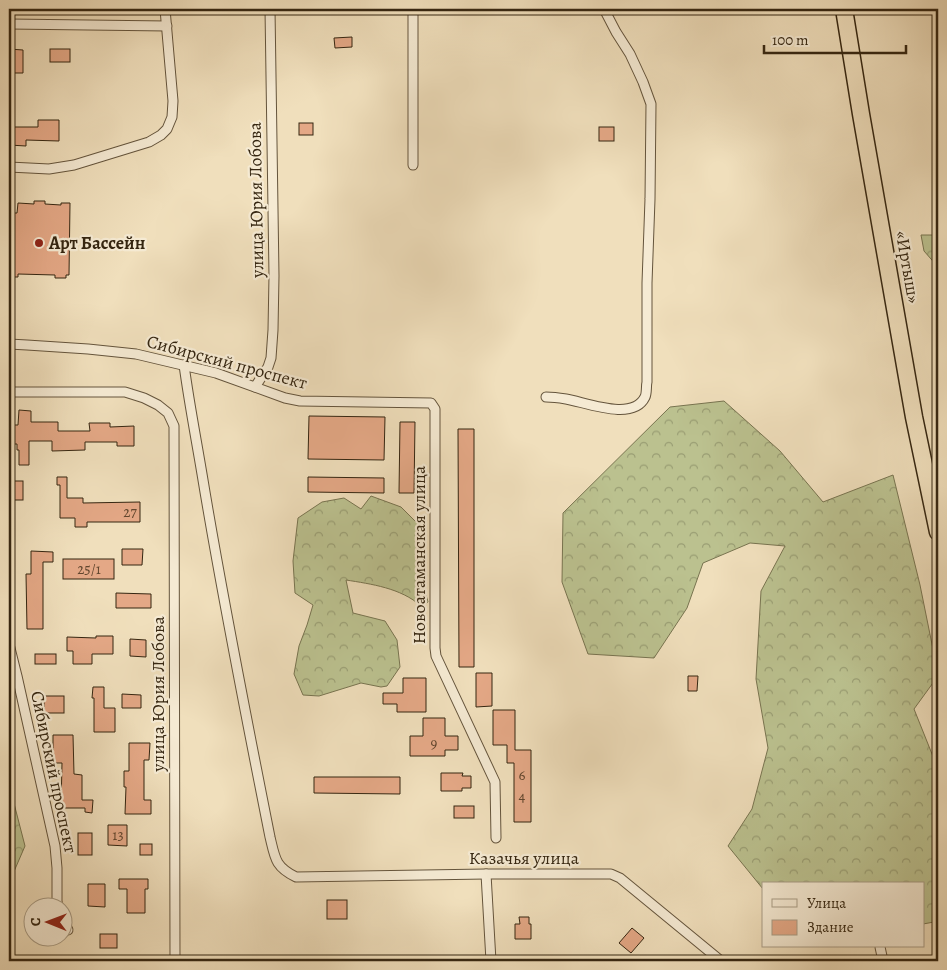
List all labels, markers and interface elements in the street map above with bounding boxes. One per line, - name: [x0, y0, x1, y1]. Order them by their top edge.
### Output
- scale bar: [764, 22, 907, 54]
- text: 100 m: [772, 30, 809, 50]
- street label: улица Юрия Лобова: [243, 121, 269, 279]
- street label: «Иртыш»: [890, 229, 926, 305]
- place label: Арт Бассейн: [48, 231, 145, 255]
- marker: Арт Бассейн: [33, 237, 45, 249]
- street label: Сибирский проспект: [144, 329, 310, 395]
- street label: Новоатаманская улица: [407, 465, 431, 644]
- house number: 27: [123, 502, 137, 522]
- house number: 25/1: [77, 559, 101, 579]
- street label: улица Юрия Лобова: [146, 615, 170, 773]
- street label: Сибирский проспект: [25, 689, 83, 855]
- house number: 9: [431, 733, 438, 753]
- house number: 6: [519, 765, 526, 785]
- house number: 4: [519, 786, 526, 806]
- house number: 13: [112, 825, 124, 845]
- street label: Казачья улица: [469, 846, 580, 870]
- legend: [762, 882, 924, 948]
- text: Улица: [807, 893, 846, 913]
- north arrow: [22, 898, 72, 948]
- text: С: [26, 917, 45, 926]
- text: Здание: [807, 917, 854, 937]

